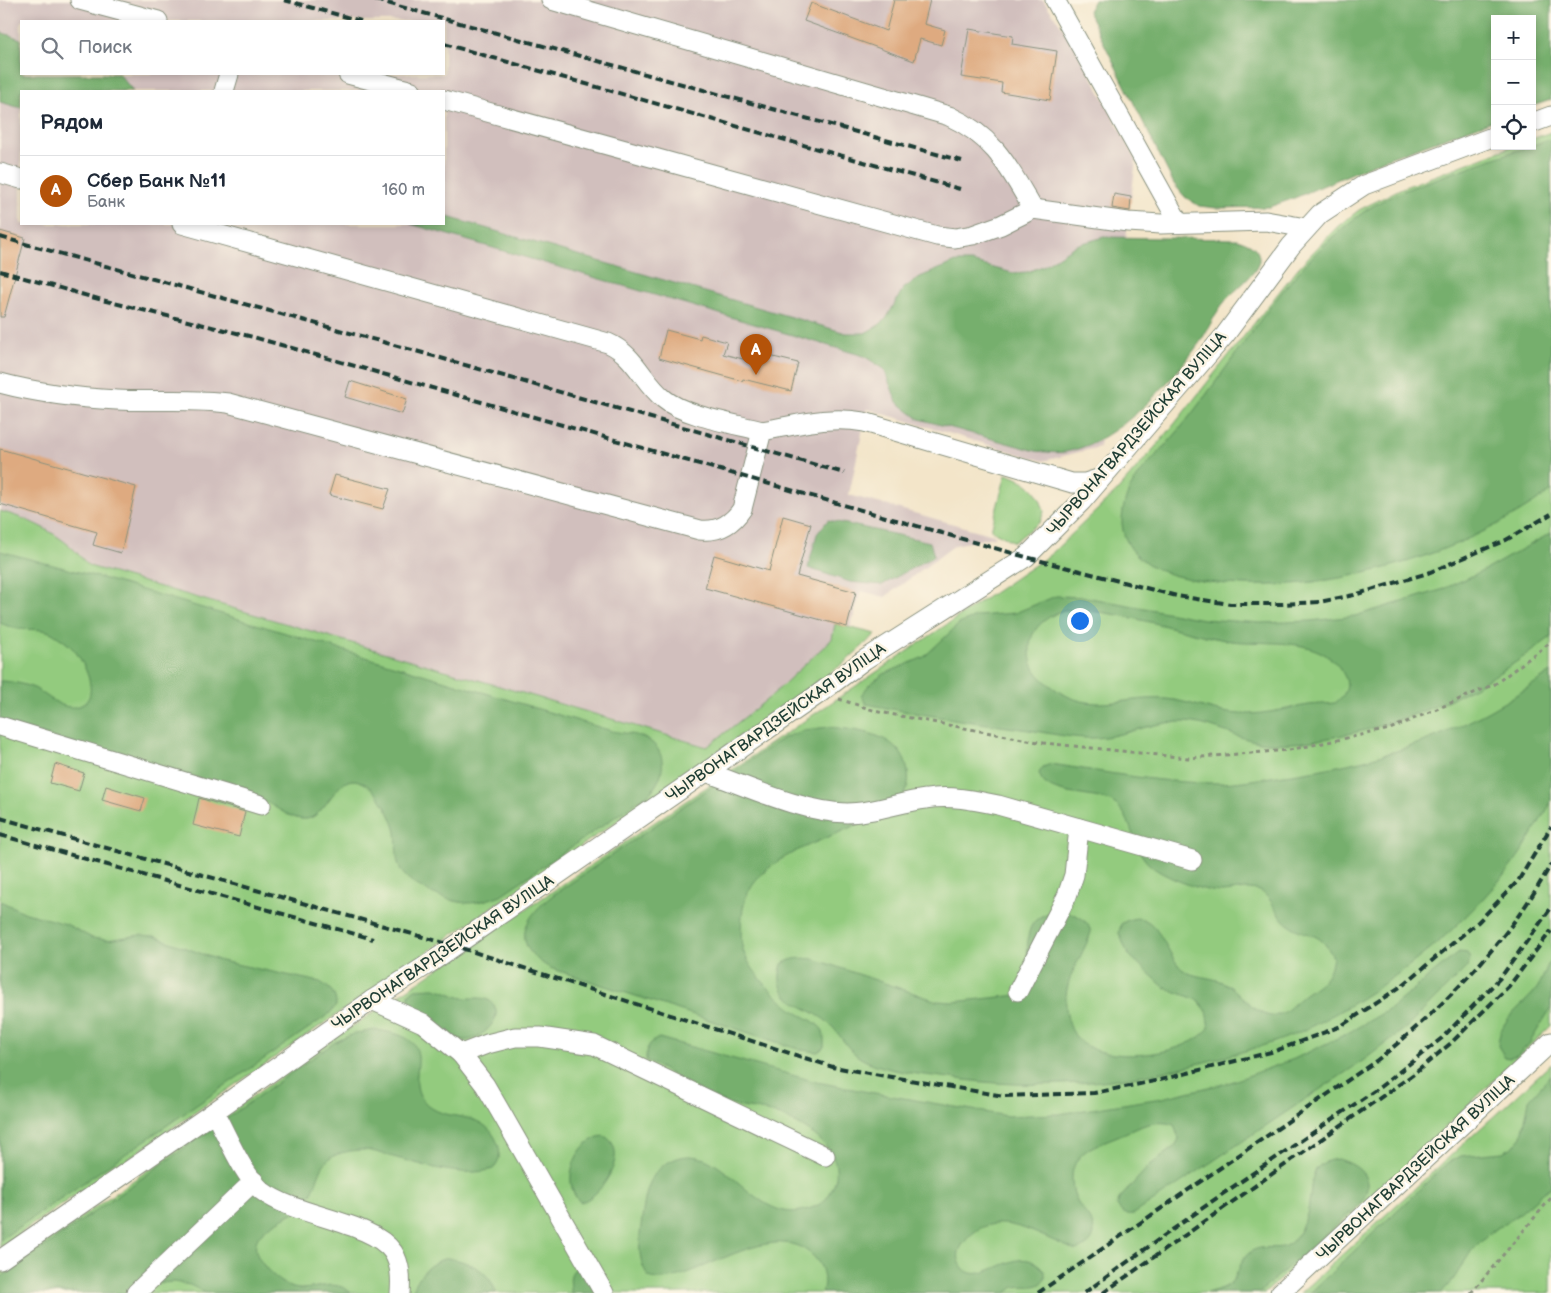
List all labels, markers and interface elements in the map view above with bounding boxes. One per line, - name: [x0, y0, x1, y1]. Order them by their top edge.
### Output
- map controls: [1491, 15, 1536, 150]
- button: +: [1491, 15, 1536, 60]
- search box: [20, 20, 445, 75]
- icon: search: [38, 34, 66, 62]
- text: Поиск: [78, 36, 132, 59]
- button: −: [1491, 60, 1536, 105]
- button: locate: [1491, 105, 1536, 150]
- text: Рядом: [40, 110, 103, 135]
- text: Сбер Банк №11: [87, 170, 226, 193]
- text: A: [51, 181, 61, 200]
- text: 160 m: [382, 181, 425, 200]
- text: Банк: [87, 193, 125, 212]
- street label: ЧЫРВОНАГВАРДЗЕЙСКАЯ ВУЛІЦА: [1043, 328, 1231, 540]
- pin: A: [740, 334, 772, 375]
- your location: [1067, 608, 1093, 634]
- street label: ЧЫРВОНАГВАРДЗЕЙСКАЯ ВУЛІЦА: [663, 639, 890, 806]
- street label: ЧЫРВОНАГВАРДЗЕЙСКАЯ ВУЛІЦА: [328, 871, 558, 1035]
- street label: ЧЫРВОНАГВАРДЗЕЙСКАЯ ВУЛІЦА: [1313, 1071, 1519, 1265]

